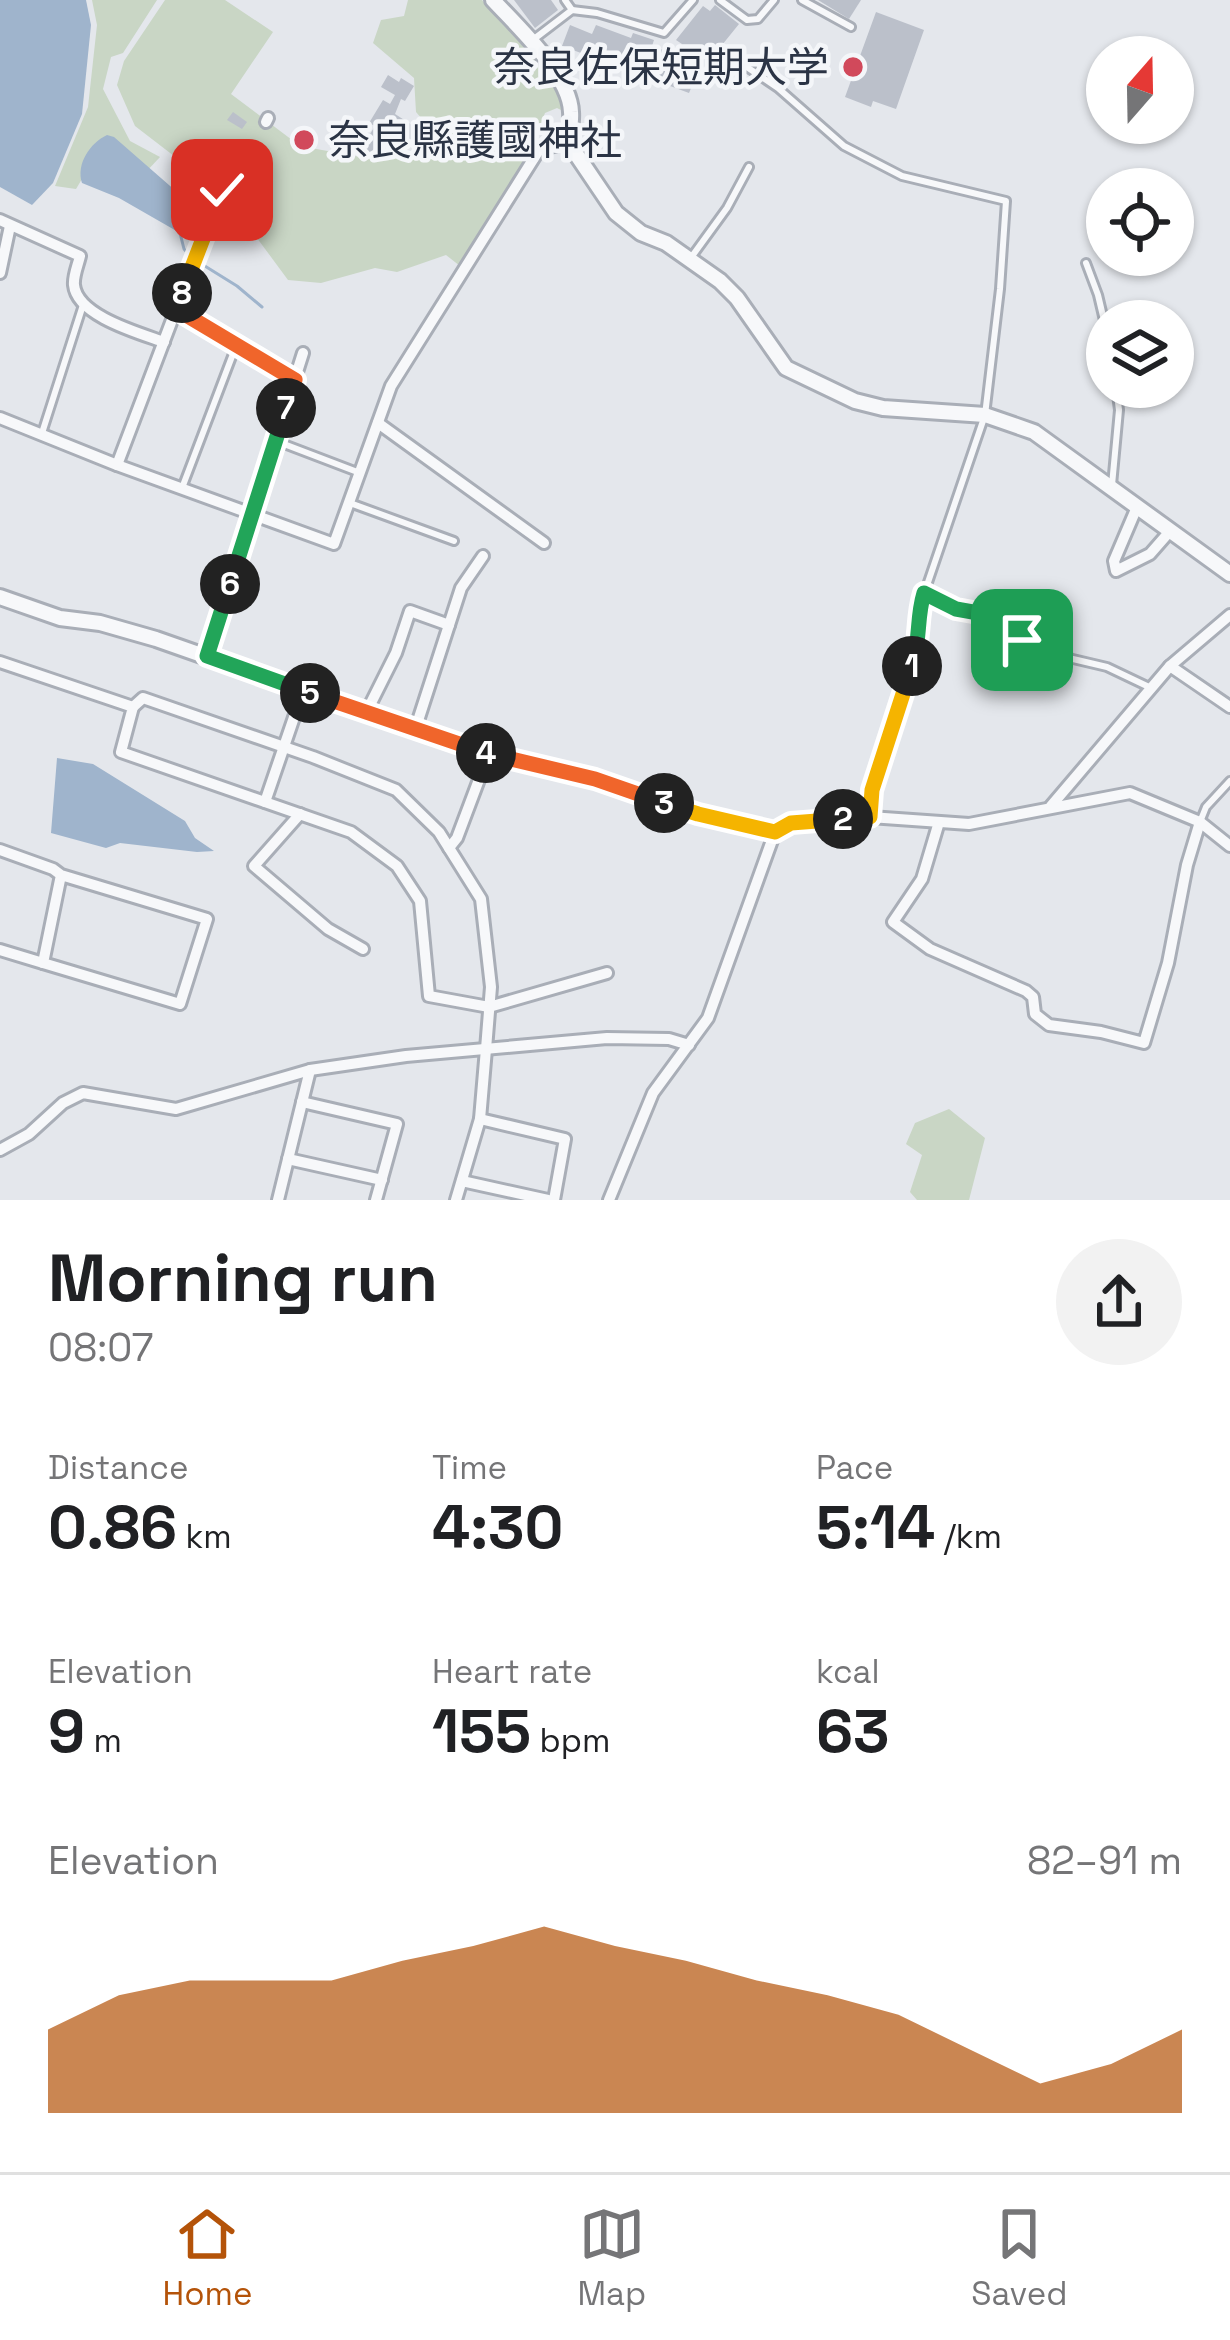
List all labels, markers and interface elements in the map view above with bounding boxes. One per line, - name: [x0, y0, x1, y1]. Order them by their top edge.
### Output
- north arrow: [1086, 36, 1194, 144]
- map controls: [1086, 36, 1194, 408]
- place label: 奈良佐保短期大学: [493, 41, 829, 94]
- marker: 奈良佐保短期大学: [840, 54, 866, 80]
- place label: 奈良縣護國神社: [328, 114, 622, 167]
- marker: 奈良縣護國神社: [291, 127, 317, 153]
- pin: [171, 139, 273, 241]
- icon: check: [189, 157, 255, 223]
- button: locate: [1086, 168, 1194, 276]
- pin: 8: [152, 263, 212, 323]
- text: 8: [172, 272, 192, 314]
- button: layers: [1086, 300, 1194, 408]
- pin: 7: [256, 378, 316, 438]
- text: 7: [277, 387, 295, 429]
- pin: 6: [200, 554, 260, 614]
- text: 6: [220, 563, 240, 605]
- pin: [971, 589, 1073, 691]
- icon: arrive: [989, 607, 1055, 673]
- pin: 1: [882, 636, 942, 696]
- text: 1: [905, 645, 919, 687]
- pin: 5: [280, 663, 340, 723]
- text: 5: [300, 672, 320, 714]
- pin: 4: [456, 723, 516, 783]
- text: 4: [476, 732, 497, 774]
- pin: 3: [634, 773, 694, 833]
- text: 3: [654, 782, 674, 824]
- pin: 2: [813, 789, 873, 849]
- text: 2: [833, 798, 853, 840]
- text: Morning run: [48, 1236, 438, 1320]
- button: share: [1056, 1239, 1182, 1365]
- text: 08:07: [48, 1323, 153, 1372]
- text: Distance: [48, 1447, 189, 1489]
- text: Time: [432, 1447, 507, 1489]
- text: Pace: [816, 1447, 893, 1489]
- text: 0.86: [48, 1489, 177, 1566]
- text: 4:30: [432, 1489, 563, 1566]
- text: 5:14: [816, 1489, 935, 1566]
- text: km: [177, 1516, 232, 1558]
- text: /km: [935, 1516, 1002, 1558]
- text: Elevation: [48, 1651, 193, 1693]
- text: Heart rate: [432, 1651, 592, 1693]
- text: kcal: [816, 1651, 880, 1693]
- text: 9: [48, 1693, 85, 1770]
- text: 155: [432, 1693, 531, 1770]
- text: 63: [816, 1693, 890, 1770]
- text: m: [85, 1720, 122, 1762]
- text: bpm: [531, 1720, 611, 1762]
- text: Elevation: [48, 1836, 219, 1885]
- text: 82–91 m: [1027, 1836, 1182, 1885]
- tab: Home: [163, 2201, 252, 2315]
- tab: Map: [577, 2201, 646, 2315]
- tab: Saved: [971, 2201, 1067, 2315]

